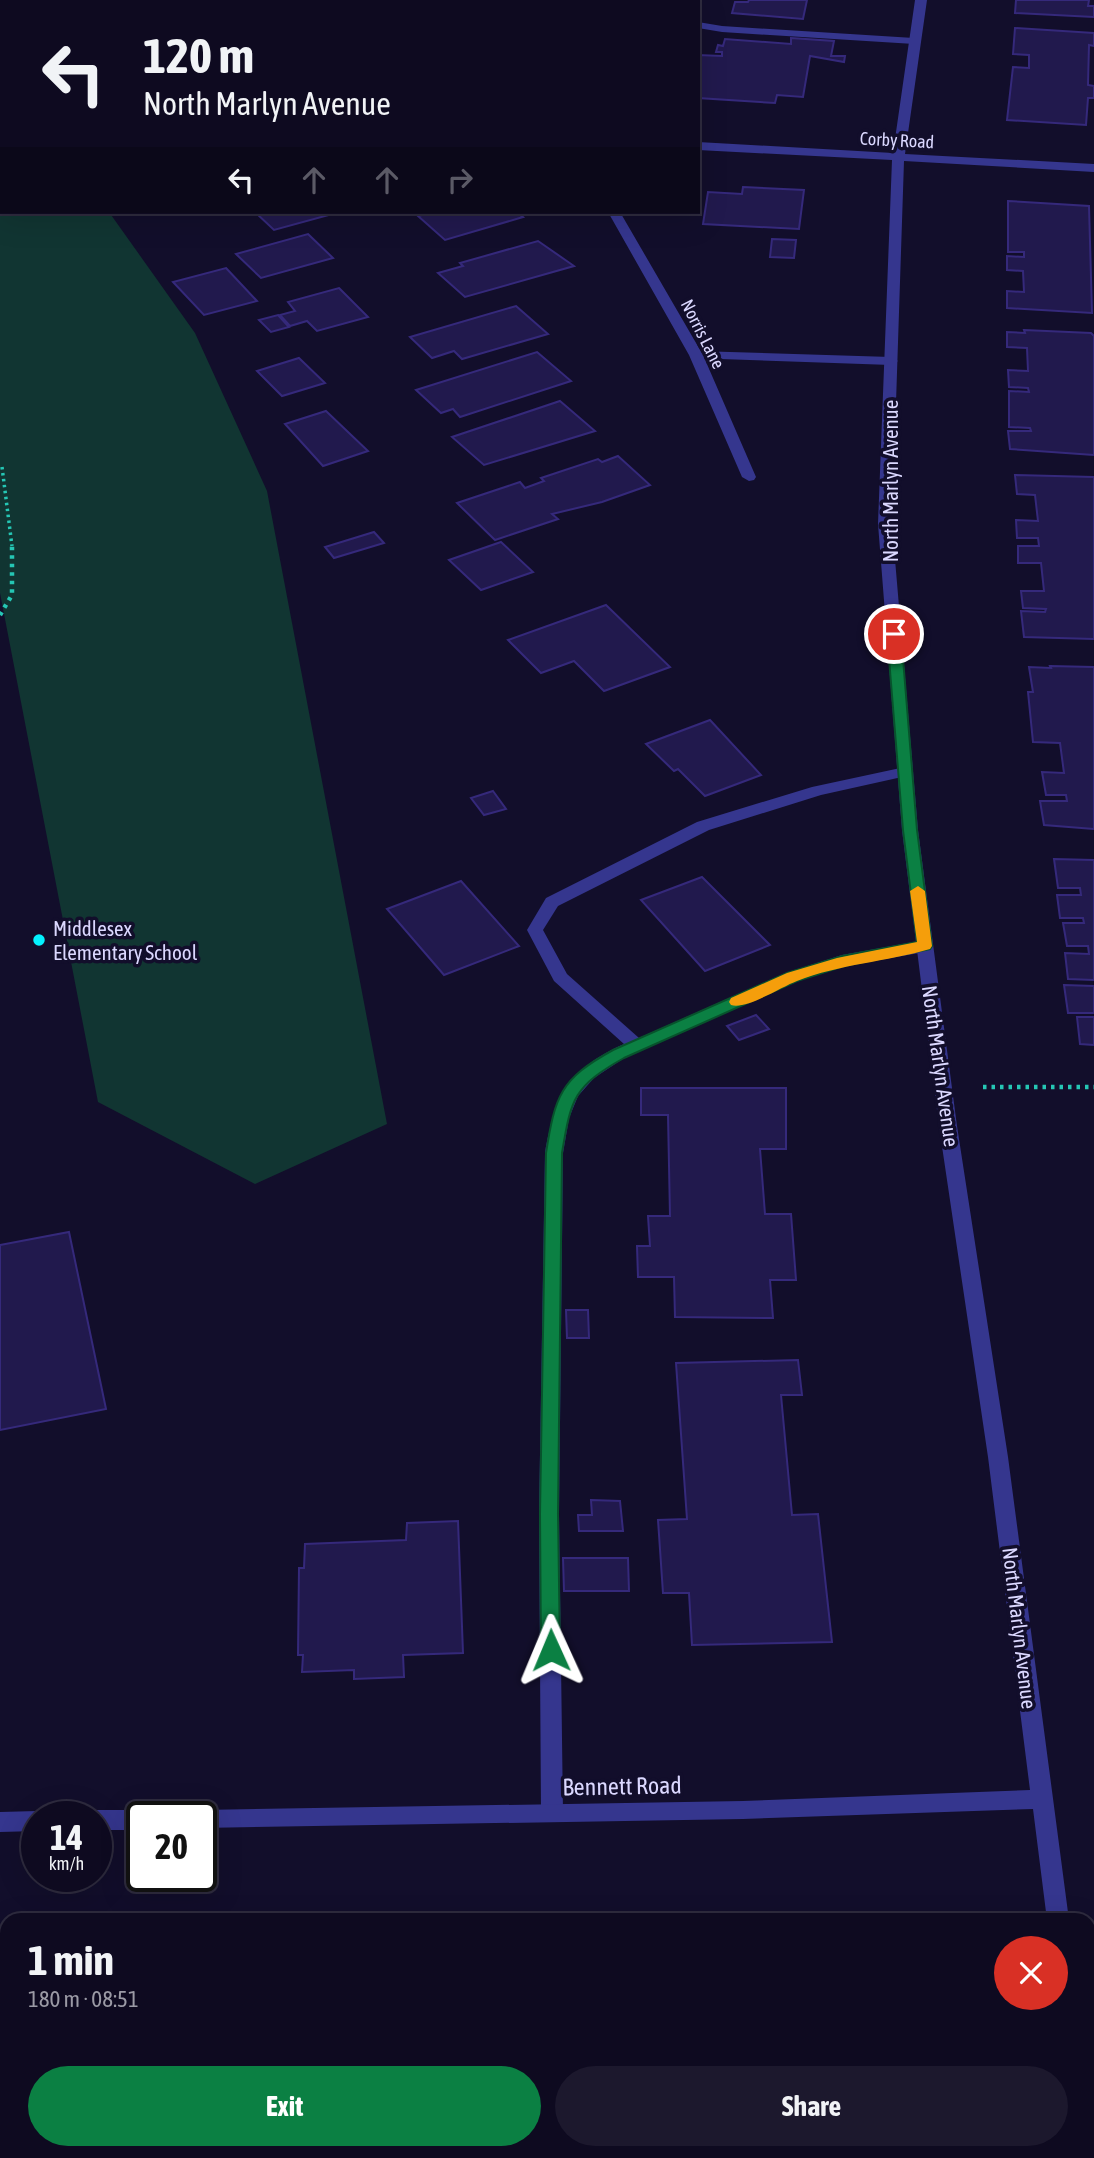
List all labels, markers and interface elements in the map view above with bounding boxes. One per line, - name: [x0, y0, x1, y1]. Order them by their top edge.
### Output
- text: 120 m: [143, 27, 254, 83]
- icon: left: [28, 28, 119, 119]
- text: North Marlyn Avenue: [143, 85, 391, 122]
- street label: Corby Road: [859, 128, 935, 152]
- icon: left: [222, 161, 260, 199]
- icon: ahead: [295, 161, 333, 199]
- icon: ahead: [368, 161, 406, 199]
- icon: right: [441, 161, 479, 199]
- street label: Norris Lane: [677, 296, 729, 372]
- street label: North Marlyn Avenue: [878, 400, 902, 562]
- pin: [864, 604, 924, 664]
- icon: arrive: [875, 615, 913, 653]
- place label: Middlesex Elementary School: [53, 916, 198, 964]
- marker: Middlesex Elementary School: [31, 932, 47, 948]
- street label: North Marlyn Avenue: [918, 984, 964, 1148]
- street label: North Marlyn Avenue: [998, 1546, 1042, 1710]
- position arrow: [514, 1613, 588, 1687]
- street label: Bennett Road: [562, 1771, 682, 1801]
- speed limit sign: 20: [126, 1801, 217, 1892]
- text: 14: [50, 1817, 83, 1857]
- text: km/h: [49, 1853, 84, 1874]
- text: 1 min: [28, 1936, 114, 1984]
- button: close: [994, 1936, 1068, 2010]
- text: 180 m · 08:51: [28, 1986, 139, 2012]
- button: Exit: [28, 2066, 541, 2146]
- button: Share: [555, 2066, 1068, 2146]

